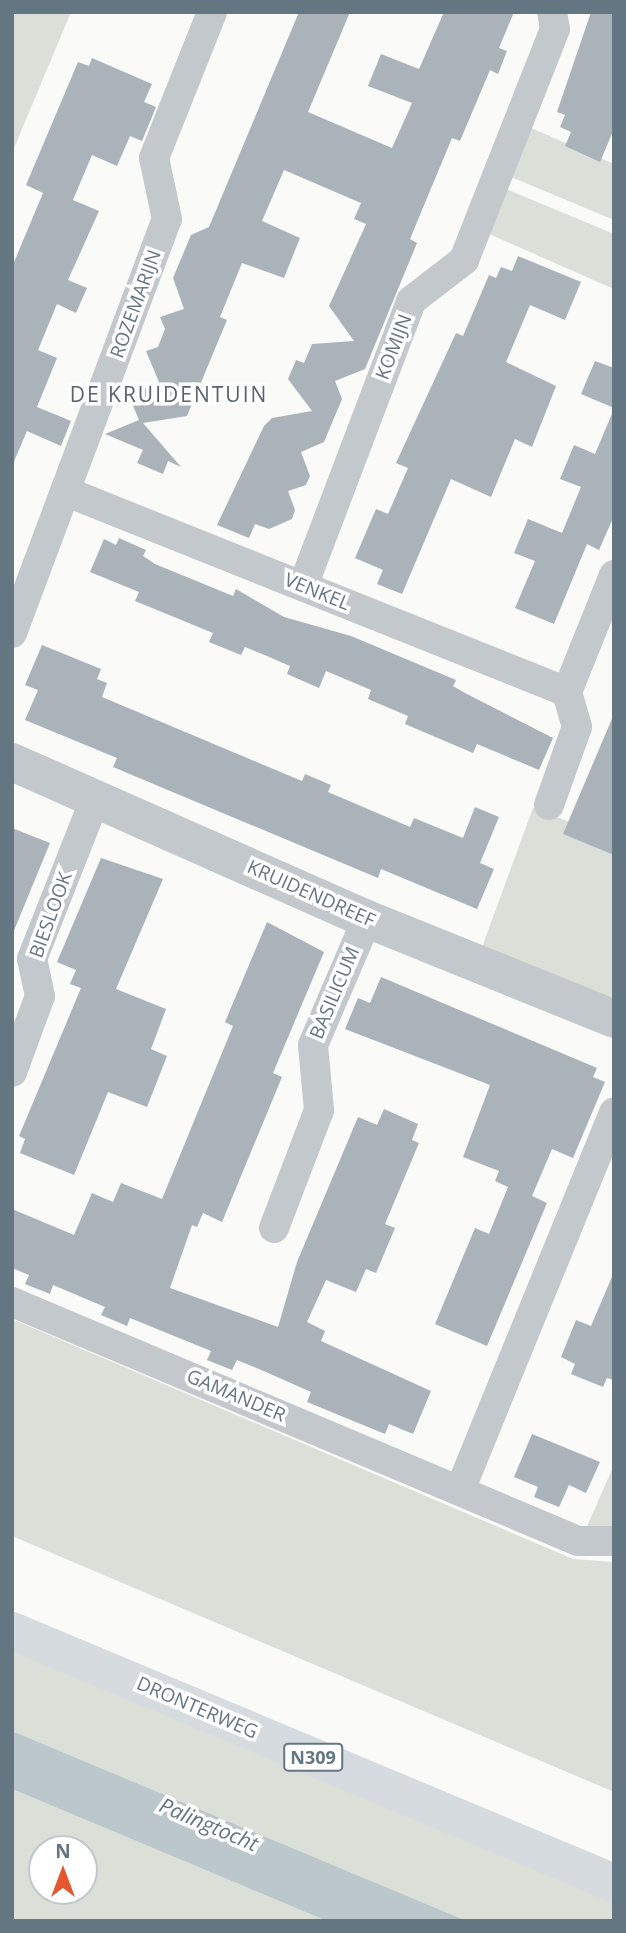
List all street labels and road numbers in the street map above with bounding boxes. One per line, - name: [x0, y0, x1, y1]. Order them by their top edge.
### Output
- street label: ROZEMARIJN: [106, 247, 166, 361]
- street label: KOMIJN: [371, 311, 417, 383]
- street label: VENKEL: [281, 569, 353, 615]
- street label: KRUIDENDREEF: [244, 856, 378, 932]
- street label: BIESLOOK: [25, 869, 77, 961]
- street label: BASILICUM: [305, 943, 365, 1043]
- street label: GAMANDER: [183, 1365, 289, 1427]
- street label: DRONTERWEG: [133, 1672, 261, 1744]
- road number: N309: [282, 1742, 344, 1772]

